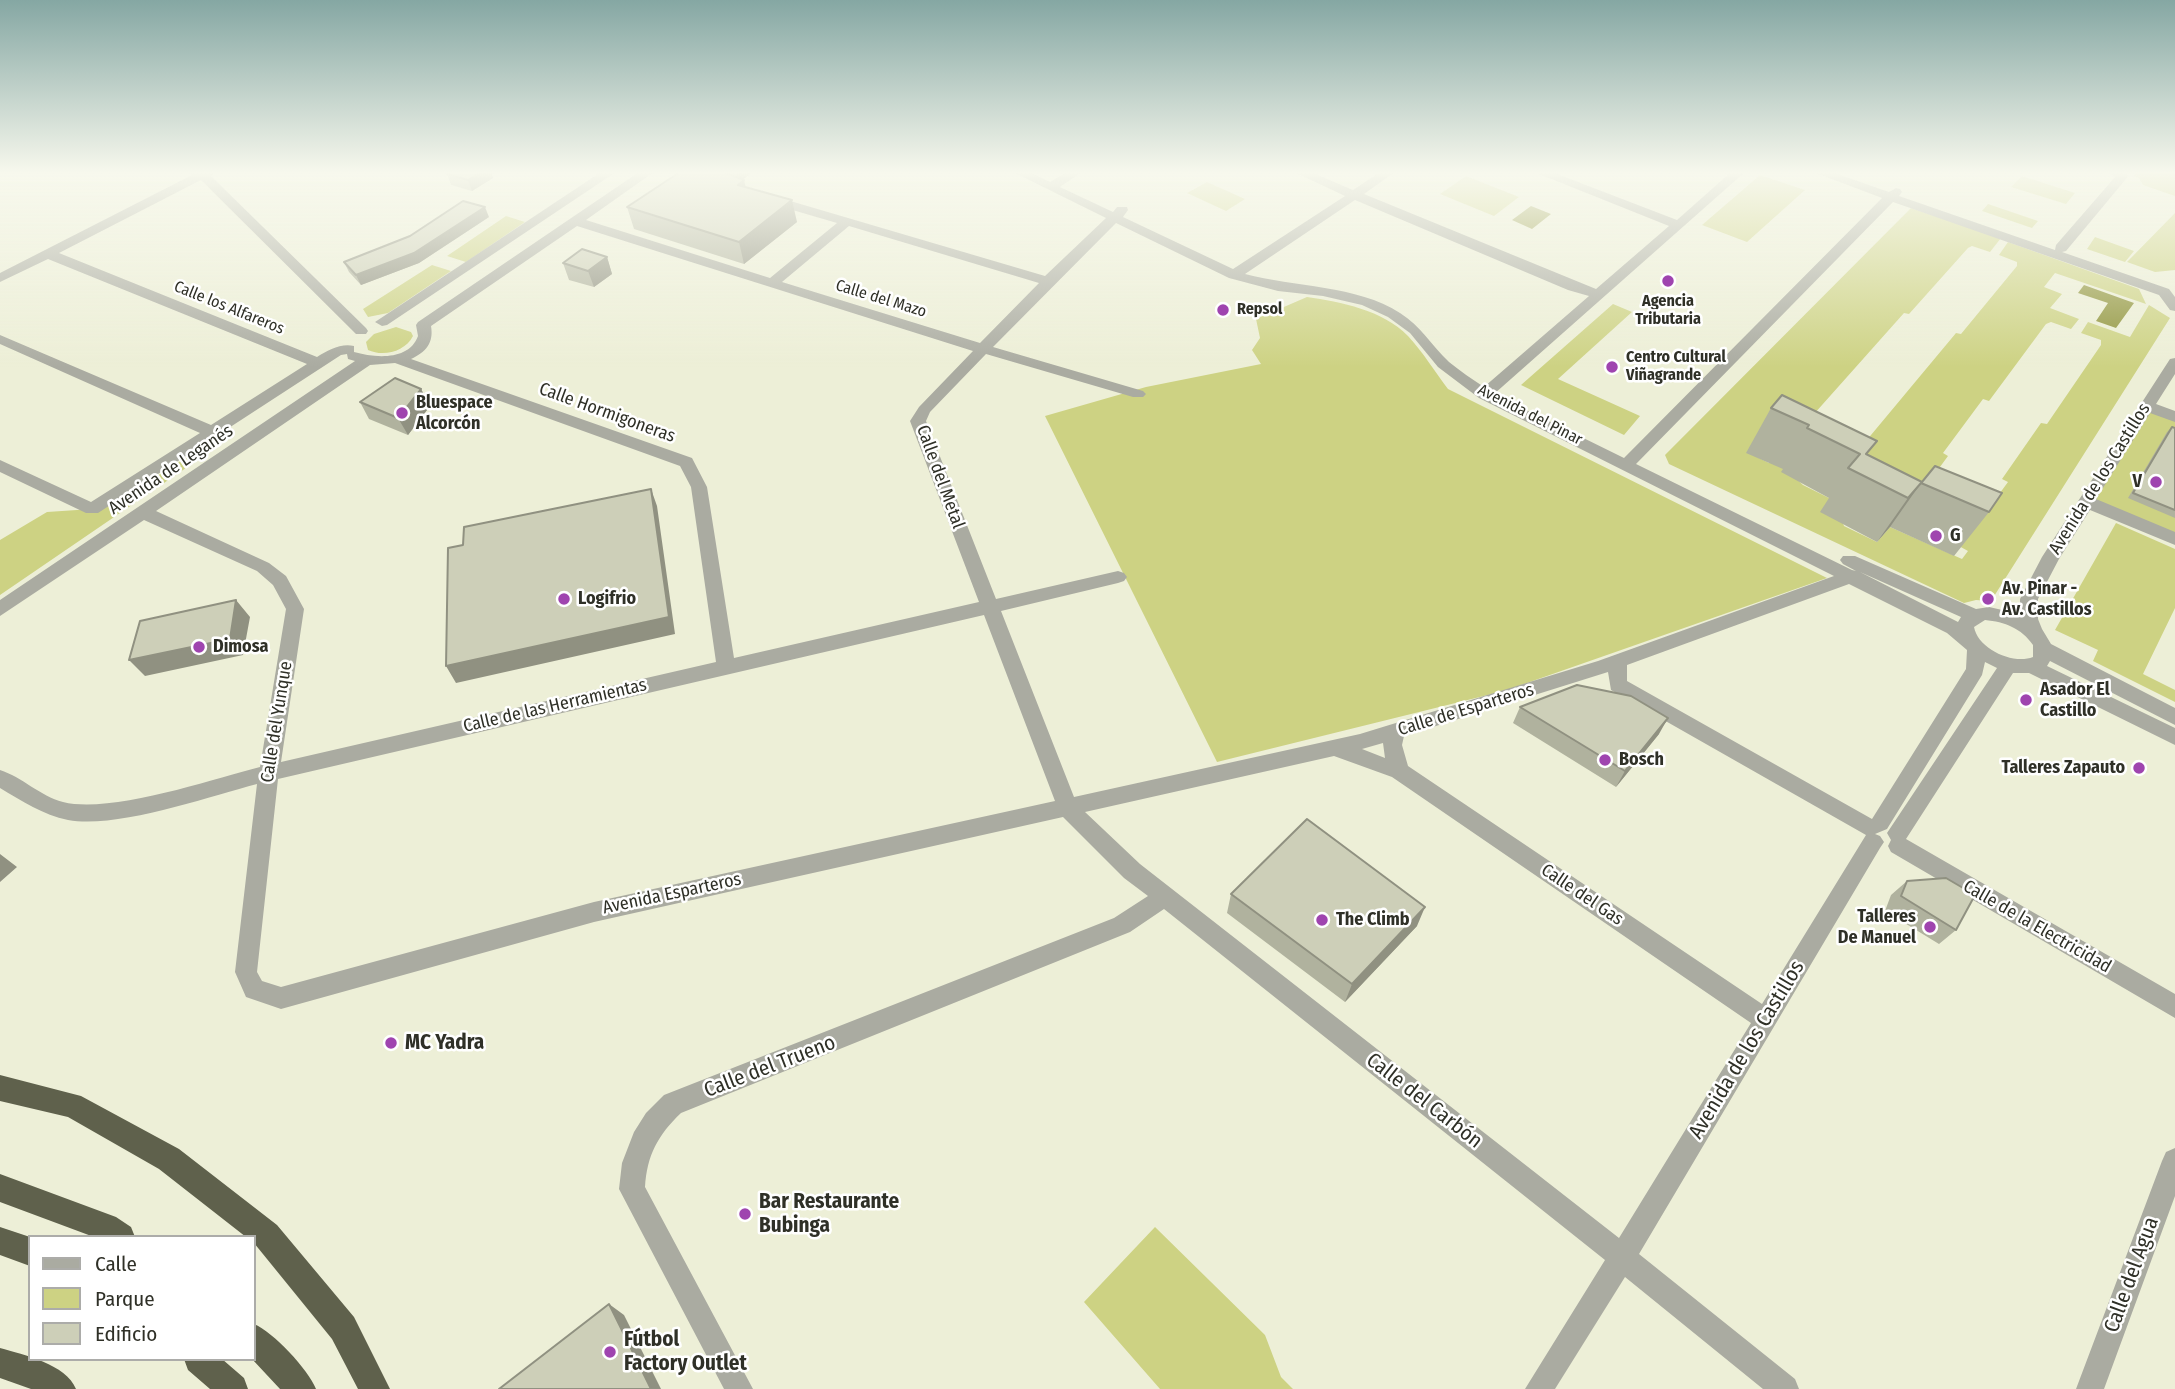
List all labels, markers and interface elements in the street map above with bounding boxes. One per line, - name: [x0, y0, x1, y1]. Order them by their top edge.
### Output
- marker: Agencia Tributaria: [1660, 273, 1676, 289]
- street label: Calle del Mazo: [833, 276, 929, 322]
- street label: Calle los Alfareros: [171, 277, 287, 339]
- place label: Agencia Tributaria: [1635, 292, 1701, 330]
- place label: Repsol: [1237, 300, 1282, 320]
- marker: Repsol: [1215, 302, 1231, 318]
- place label: Centro Cultural Viñagrande: [1626, 348, 1726, 386]
- marker: Centro Cultural Viñagrande: [1604, 359, 1620, 375]
- street label: Calle Hormigoneras: [536, 378, 678, 448]
- street label: Avenida del Pinar: [1475, 380, 1585, 450]
- place label: Bluespace Alcorcón: [416, 392, 493, 434]
- street label: Avenida de los Castillos: [2045, 399, 2155, 559]
- marker: Bluespace Alcorcón: [394, 405, 410, 421]
- street label: Avenida de Leganés: [105, 420, 237, 520]
- street label: Calle del Metal: [911, 422, 969, 532]
- place label: V: [2133, 471, 2142, 493]
- marker: V: [2148, 474, 2164, 490]
- place label: G: [1950, 525, 1961, 547]
- marker: G: [1928, 528, 1944, 544]
- place label: Av. Pinar - Av. Castillos: [2002, 578, 2092, 620]
- place label: Logifrio: [578, 588, 636, 610]
- marker: Logifrio: [556, 591, 572, 607]
- marker: Av. Pinar - Av. Castillos: [1980, 591, 1996, 607]
- place label: Dimosa: [213, 636, 268, 658]
- marker: Dimosa: [191, 639, 207, 655]
- street label: Calle del Yunque: [257, 660, 297, 784]
- street label: Calle de las Herramientas: [461, 674, 649, 738]
- street label: Calle de Esparteros: [1395, 679, 1537, 741]
- place label: Asador El Castillo: [2040, 679, 2110, 722]
- marker: Asador El Castillo: [2018, 692, 2034, 708]
- place label: Bosch: [1619, 749, 1664, 771]
- marker: Bosch: [1597, 752, 1613, 768]
- place label: Talleres Zapauto: [2001, 757, 2125, 779]
- marker: Talleres Zapauto: [2131, 760, 2147, 776]
- street label: Calle del Gas: [1537, 860, 1627, 930]
- street label: Avenida Esparteros: [601, 869, 743, 919]
- street label: Calle de la Electricidad: [1959, 876, 2115, 978]
- place label: Talleres De Manuel: [1838, 906, 1916, 948]
- place label: The Climb: [1336, 909, 1409, 931]
- marker: The Climb: [1314, 912, 1330, 928]
- marker: Talleres De Manuel: [1922, 919, 1938, 935]
- street label: Avenida de los Castillos: [1684, 956, 1810, 1144]
- place label: MC Yadra: [405, 1030, 484, 1056]
- street label: Calle del Trueno: [701, 1030, 839, 1104]
- marker: MC Yadra: [383, 1035, 399, 1051]
- street label: Calle del Carbón: [1361, 1048, 1487, 1154]
- place label: Bar Restaurante Bubinga: [759, 1189, 899, 1239]
- marker: Bar Restaurante Bubinga: [737, 1206, 753, 1222]
- street label: Calle del Agua: [2099, 1214, 2165, 1336]
- legend: [28, 1235, 256, 1361]
- text: Calle: [95, 1251, 137, 1277]
- text: Parque: [95, 1286, 155, 1312]
- text: Edificio: [95, 1321, 157, 1347]
- place label: Fútbol Factory Outlet: [624, 1327, 747, 1377]
- marker: Fútbol Factory Outlet: [602, 1344, 618, 1360]

